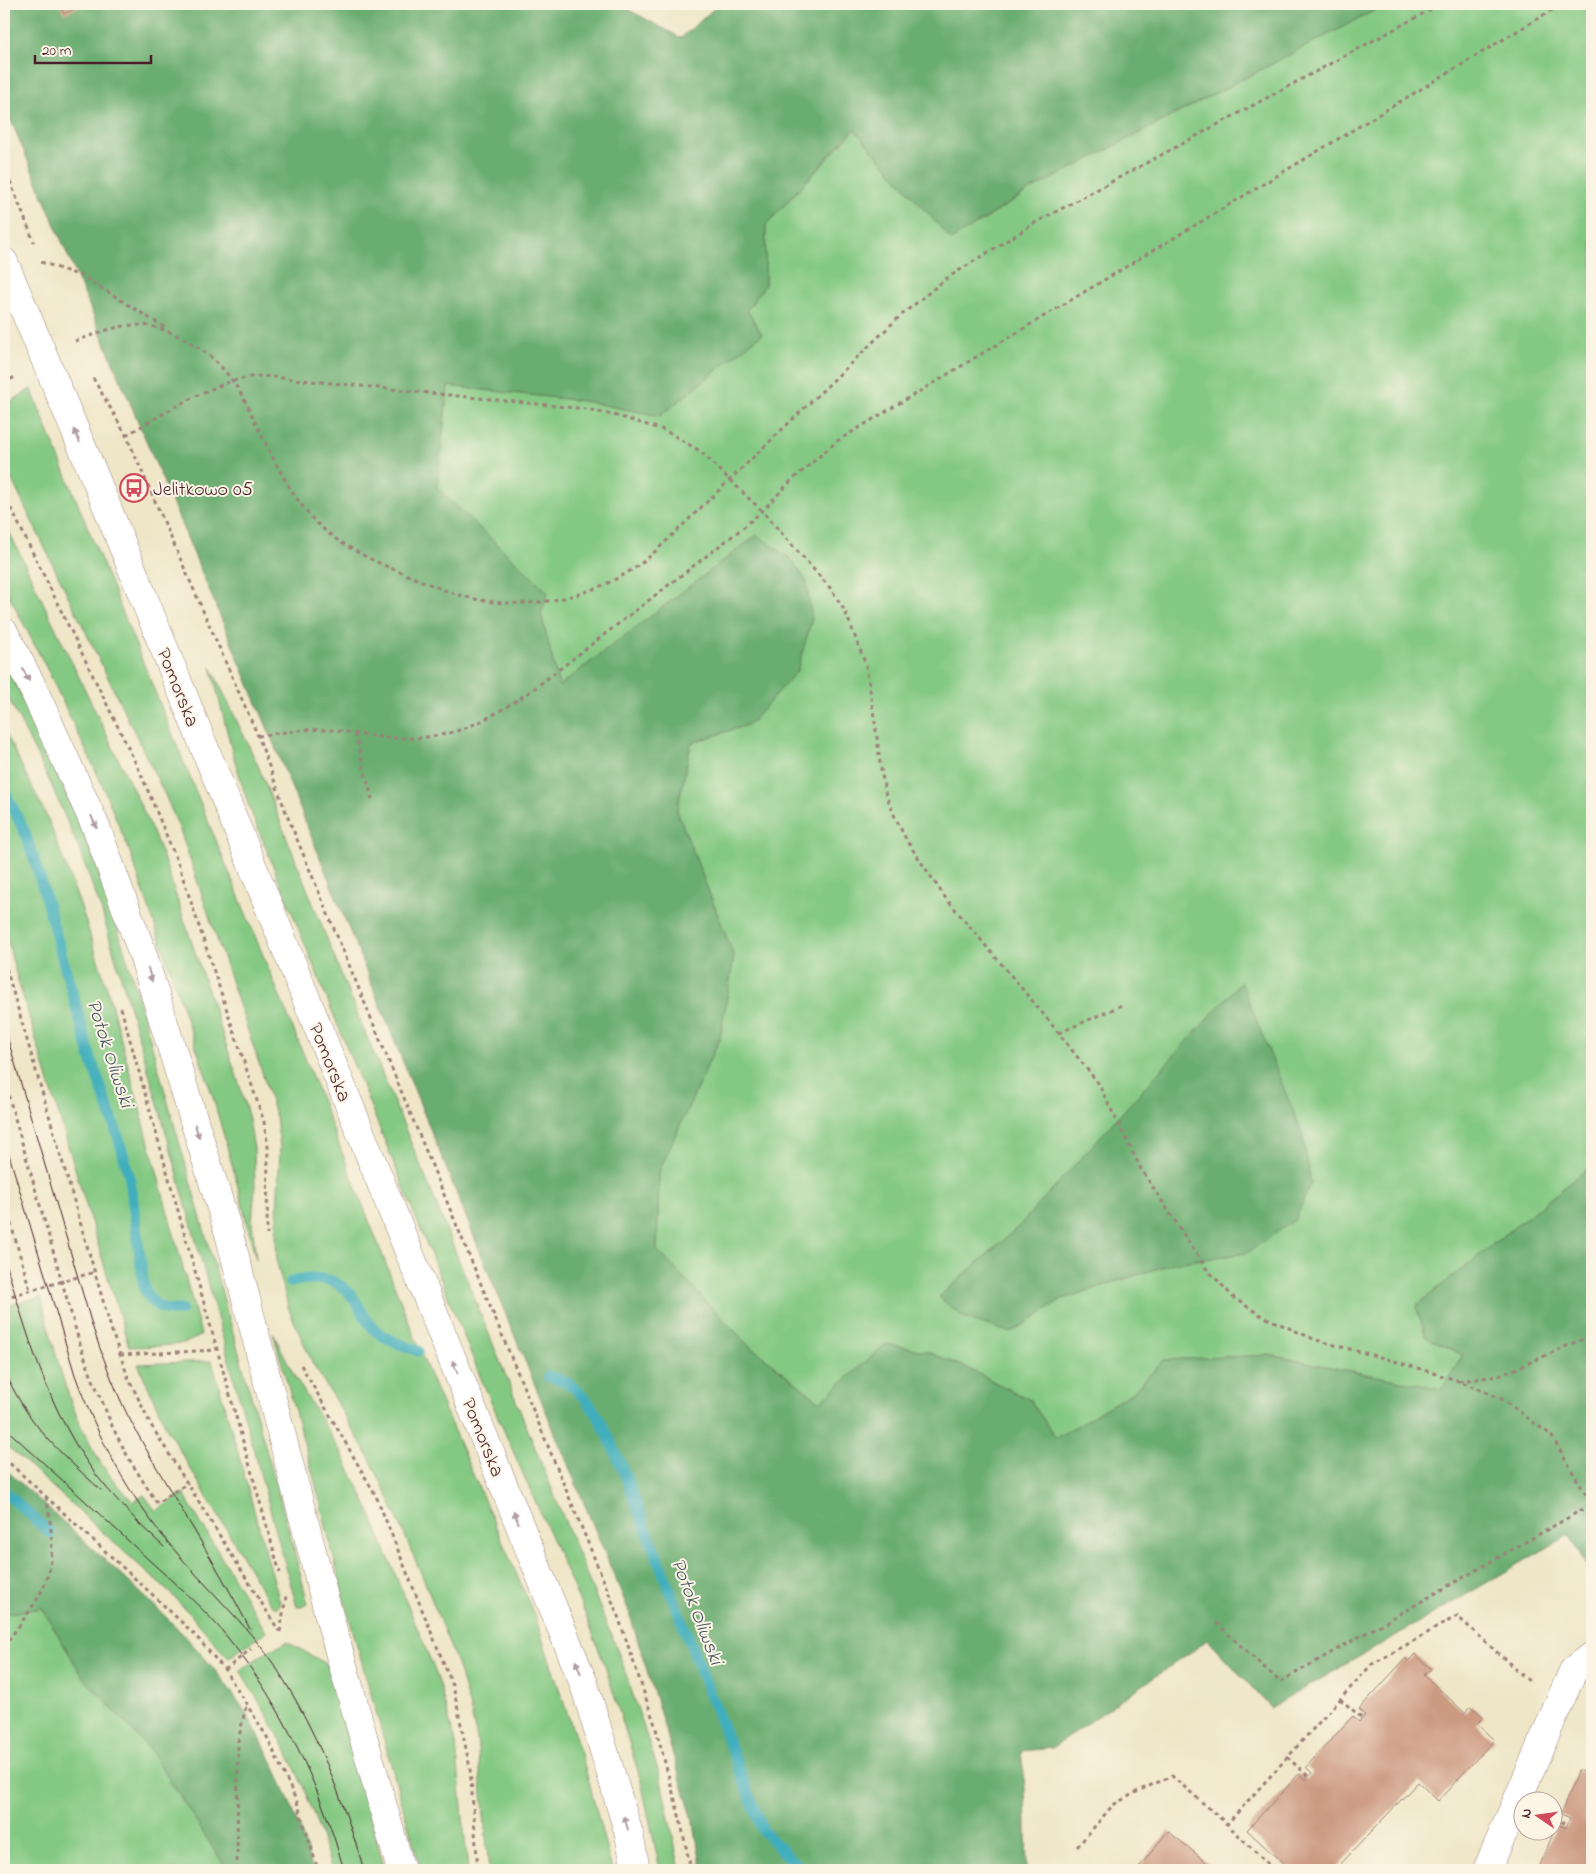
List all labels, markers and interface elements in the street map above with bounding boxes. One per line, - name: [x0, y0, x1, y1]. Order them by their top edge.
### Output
- scale bar: [35, 32, 151, 64]
- text: 20 m: [42, 40, 72, 62]
- one-way arrow: [72, 428, 80, 443]
- bus stop icon: Jelitkowo 05: [119, 473, 149, 503]
- place label: Jelitkowo 05: [153, 476, 253, 505]
- street label: Pomorska: [148, 644, 206, 732]
- one-way arrow: [22, 668, 30, 682]
- one-way arrow: [91, 815, 99, 830]
- one-way arrow: [146, 968, 154, 983]
- water label: Potok Oliwski: [78, 996, 141, 1114]
- street label: Pomorska: [300, 1019, 358, 1107]
- one-way arrow: [194, 1123, 202, 1138]
- one-way arrow: [451, 1359, 458, 1374]
- street label: Pomorska: [453, 1394, 511, 1482]
- one-way arrow: [512, 1510, 520, 1524]
- water label: Potok Oliwski: [662, 1554, 731, 1672]
- one-way arrow: [573, 1660, 581, 1675]
- north arrow: [1514, 1792, 1564, 1842]
- text: N: [1516, 1806, 1538, 1820]
- one-way arrow: [621, 1815, 629, 1830]

